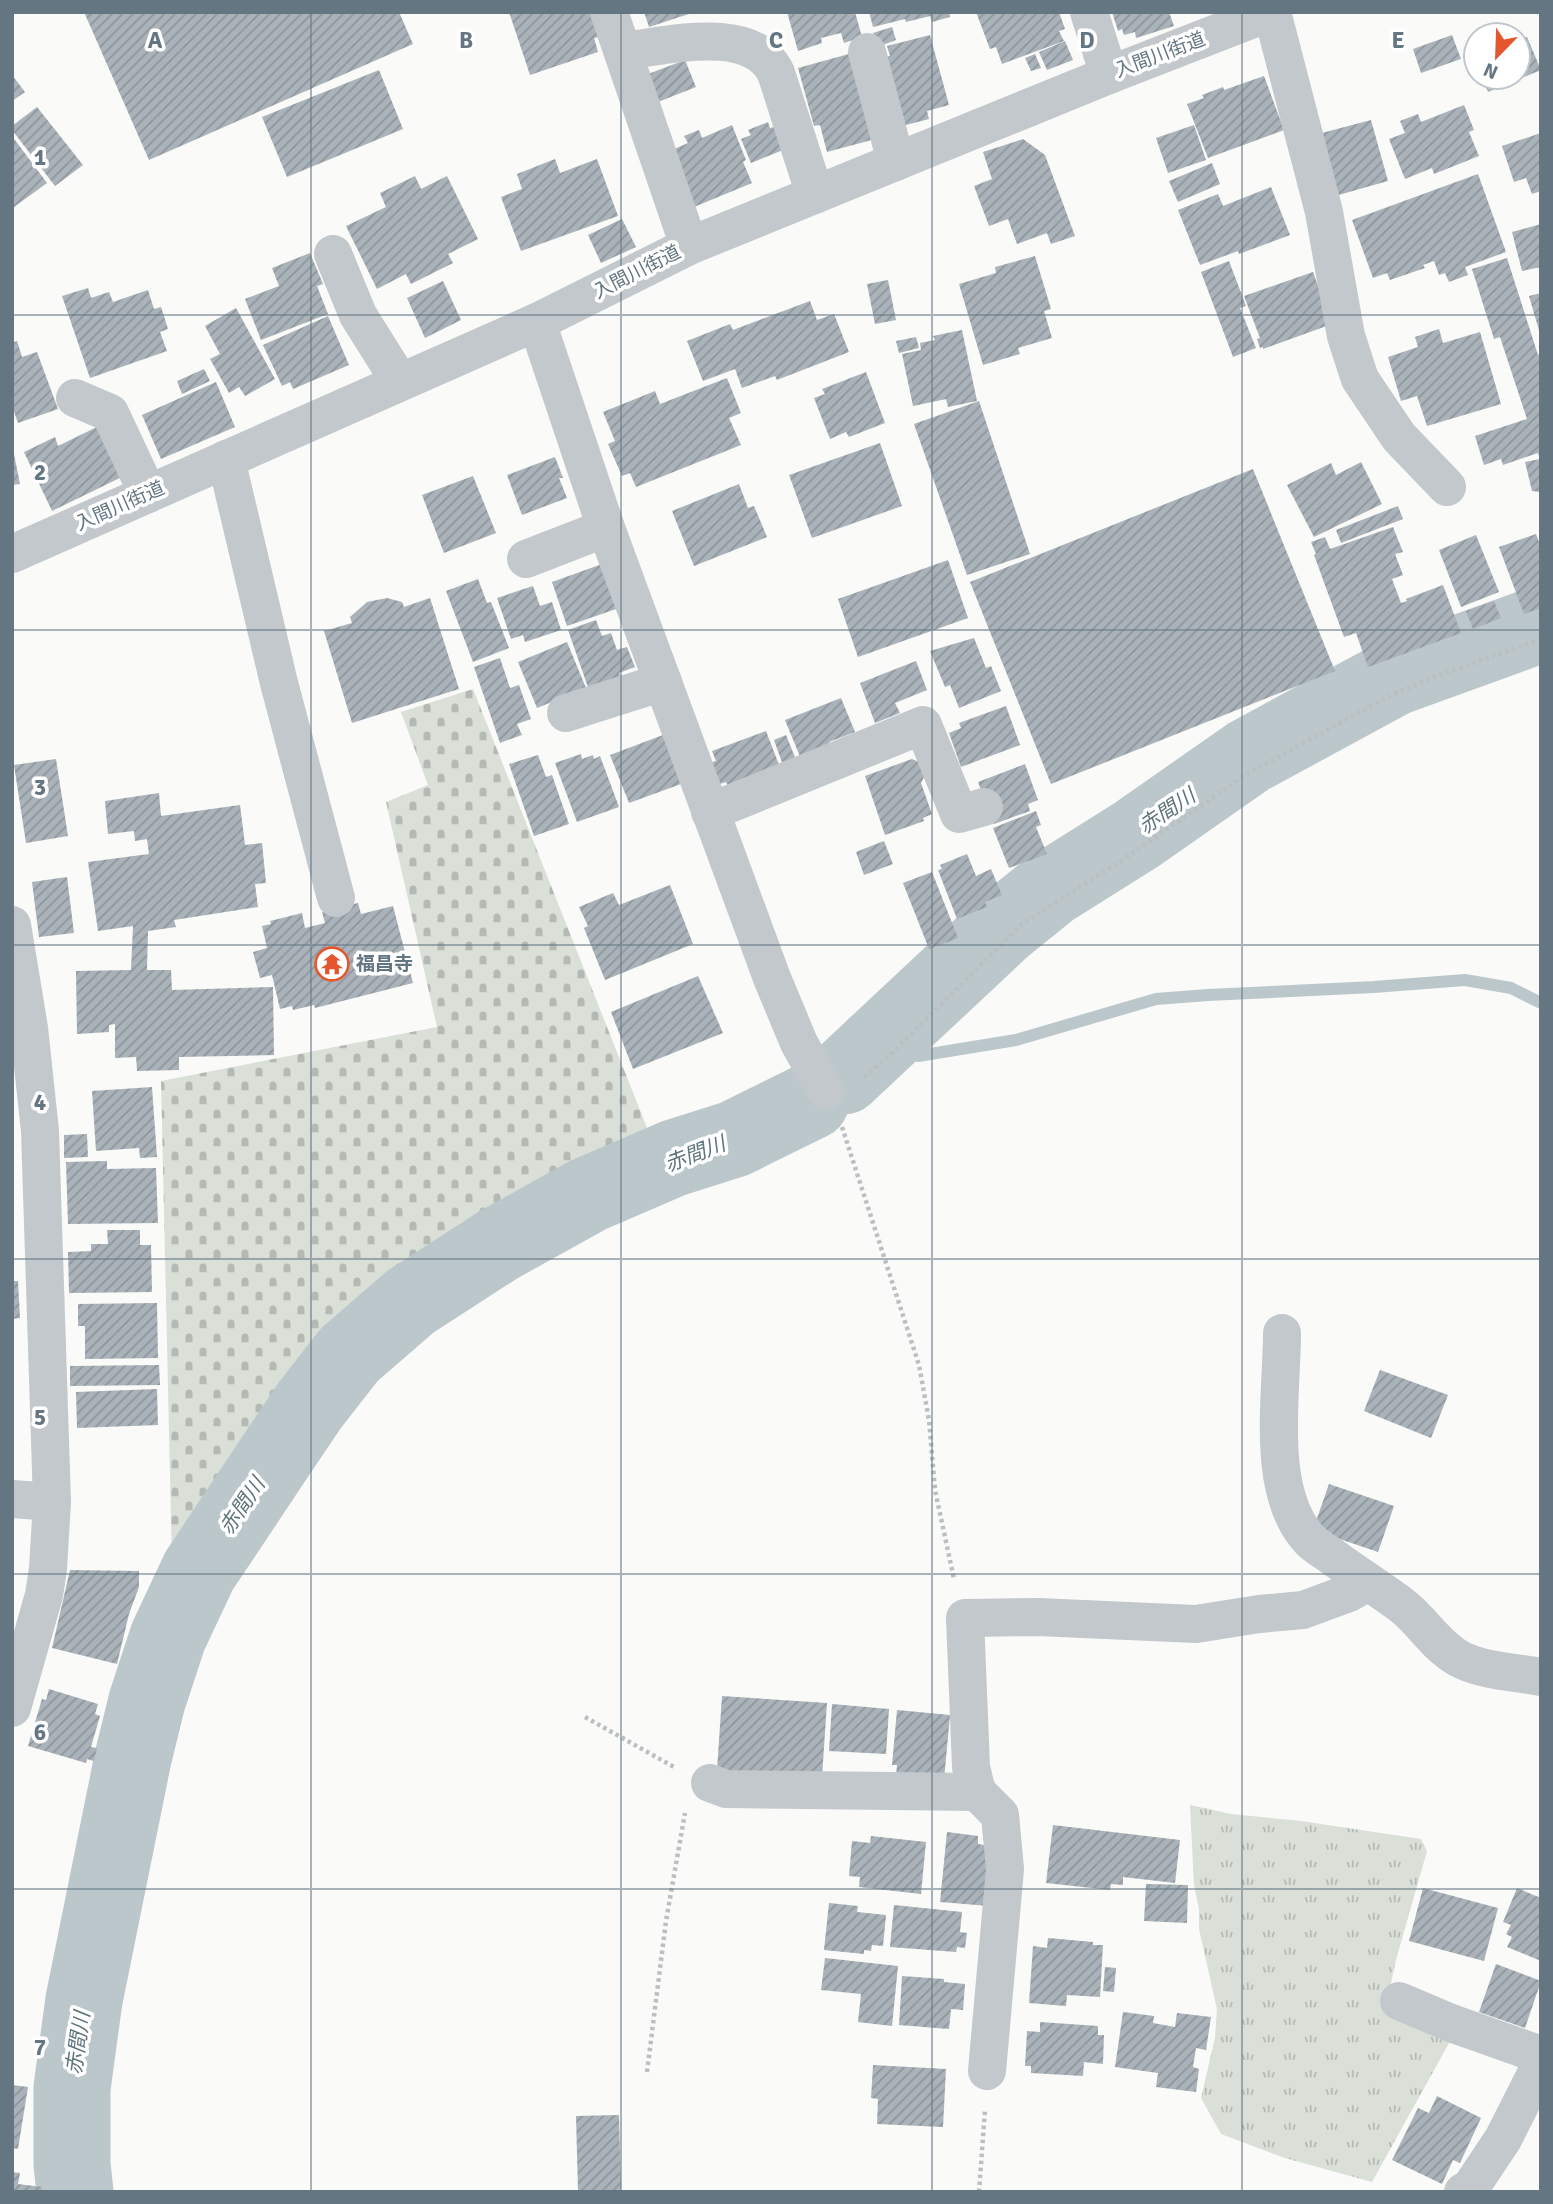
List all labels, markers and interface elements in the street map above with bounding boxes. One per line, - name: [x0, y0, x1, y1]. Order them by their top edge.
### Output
- north arrow: [1462, 21, 1532, 91]
- text: A: [148, 26, 163, 55]
- text: B: [459, 26, 473, 55]
- text: C: [769, 26, 783, 55]
- text: D: [1079, 26, 1095, 55]
- text: E: [1391, 26, 1405, 55]
- street label: 入間川街道: [1111, 27, 1209, 83]
- text: N: [1480, 57, 1502, 84]
- text: 1: [34, 143, 46, 172]
- street label: 入間川街道: [589, 240, 685, 304]
- text: 2: [34, 458, 46, 487]
- street label: 入間川街道: [72, 476, 168, 536]
- text: 3: [34, 773, 46, 802]
- water label: 赤間川: [1134, 781, 1202, 839]
- temple icon: 福昌寺: [313, 945, 351, 983]
- place label: 福昌寺: [356, 952, 413, 976]
- text: 4: [34, 1088, 46, 1117]
- water label: 赤間川: [661, 1130, 731, 1177]
- text: 5: [34, 1403, 46, 1432]
- water label: 赤間川: [214, 1471, 272, 1539]
- text: 6: [34, 1718, 46, 1747]
- water label: 赤間川: [61, 2008, 96, 2076]
- text: 7: [34, 2033, 46, 2062]

